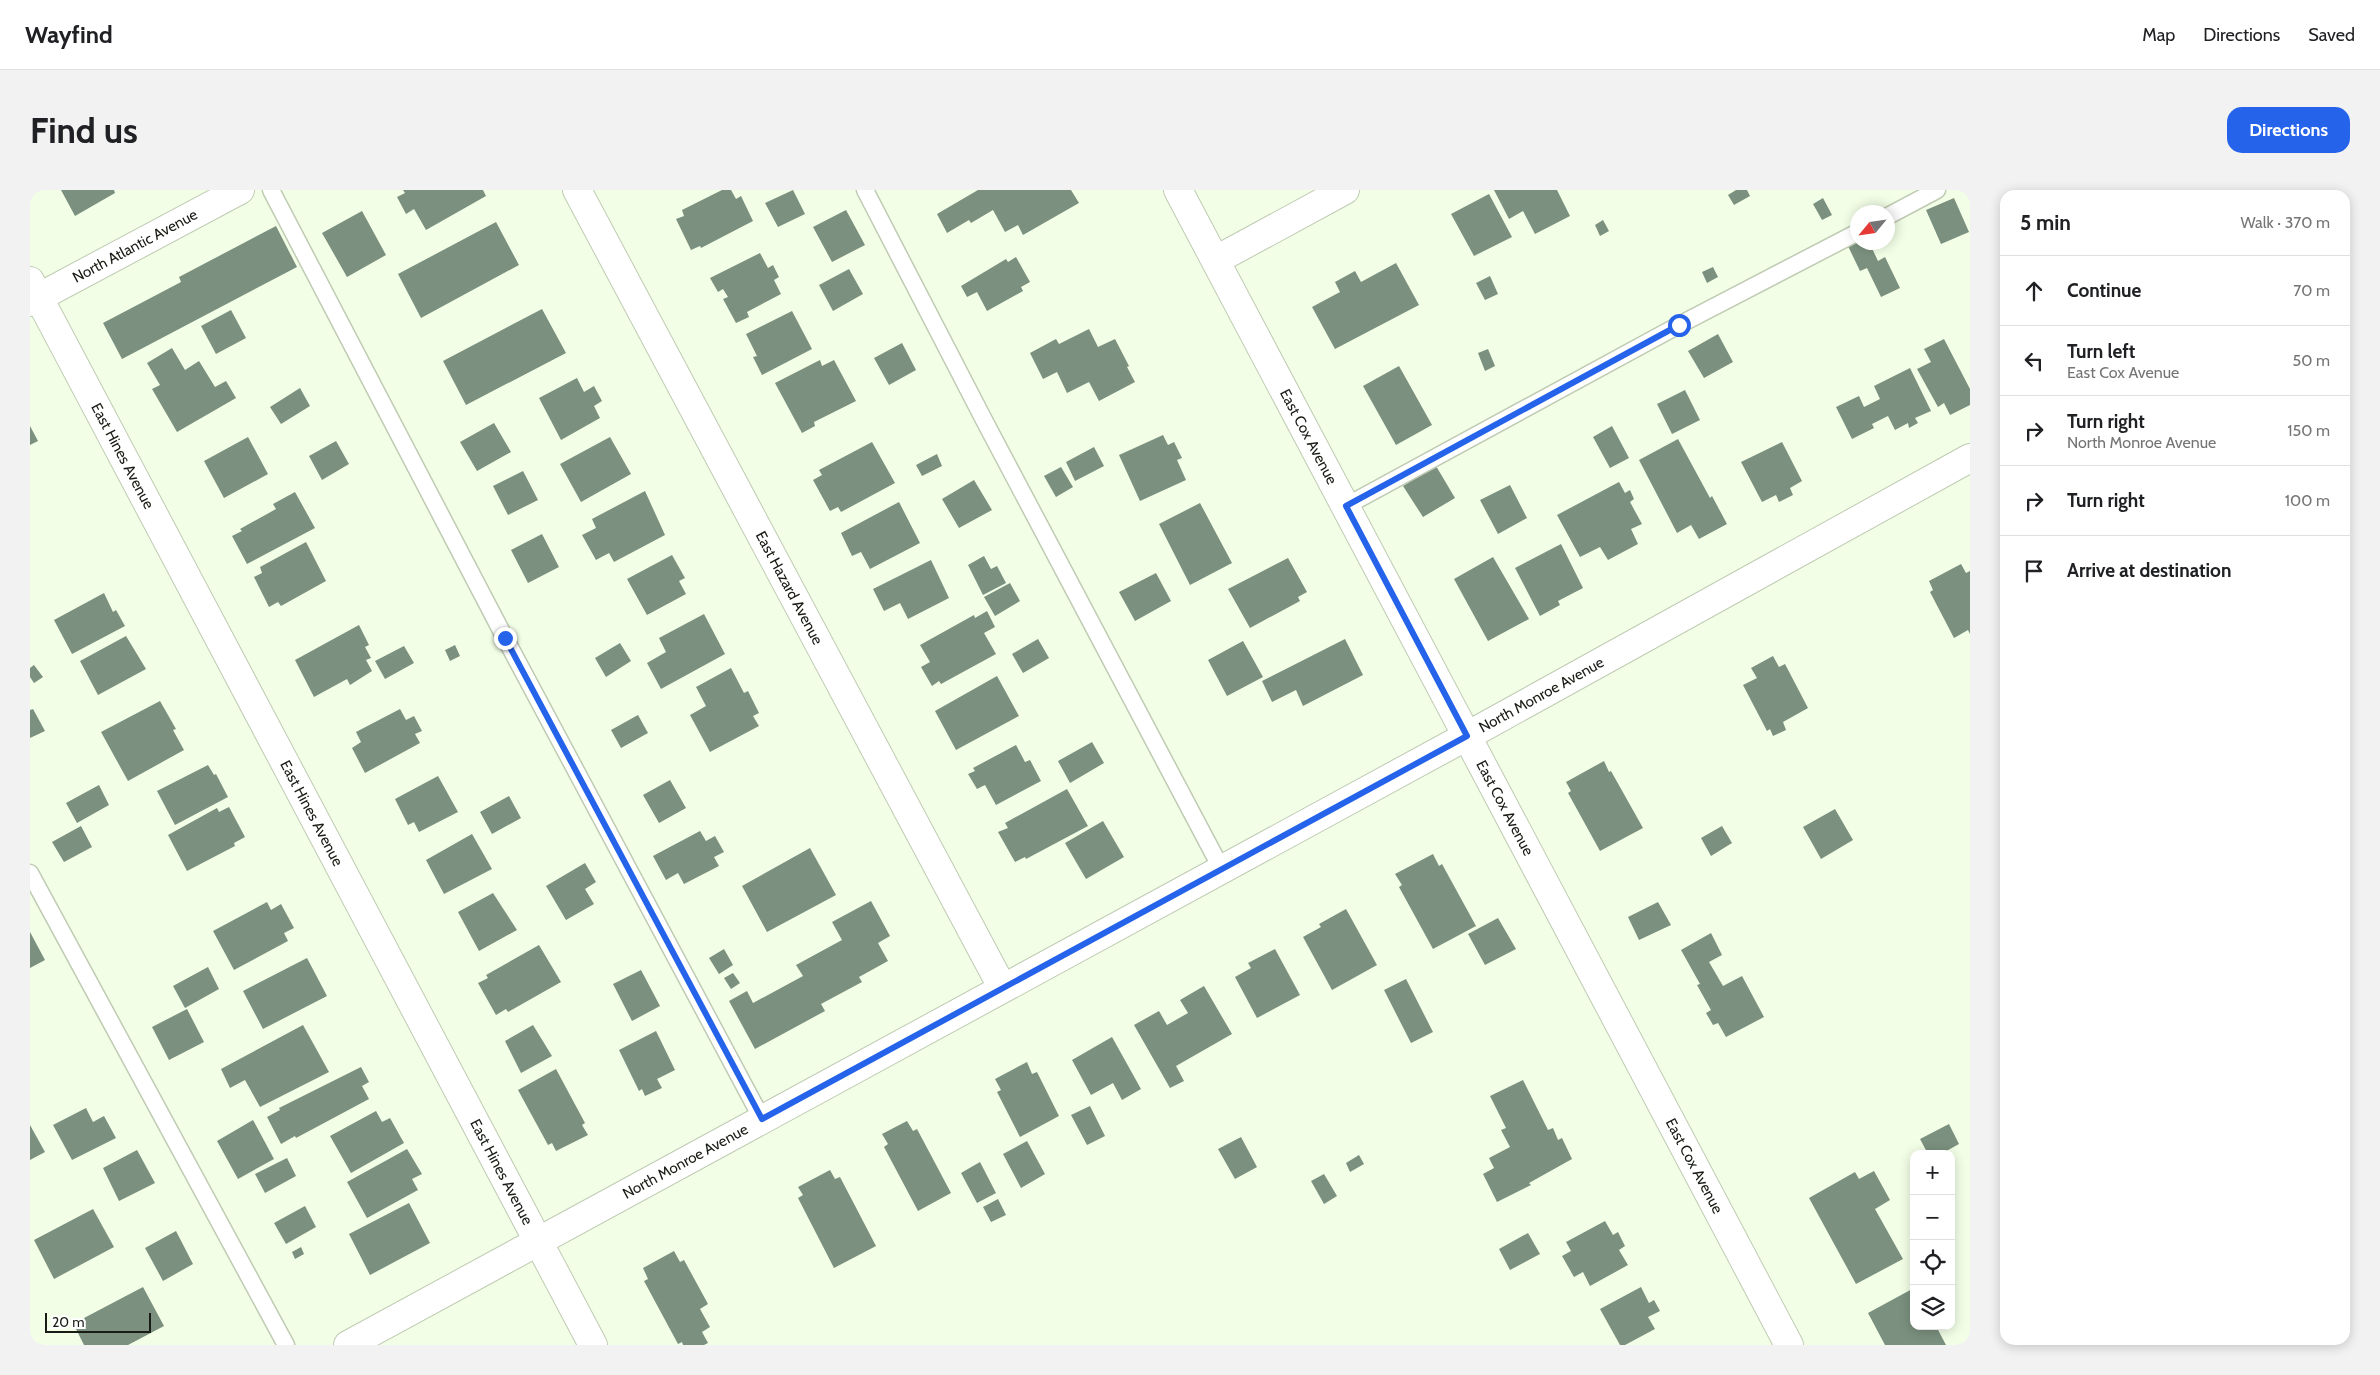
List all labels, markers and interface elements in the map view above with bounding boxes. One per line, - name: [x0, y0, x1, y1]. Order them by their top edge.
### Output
- text: Wayfind: [25, 20, 113, 49]
- text: Map: [2142, 24, 2175, 46]
- text: Directions: [2203, 24, 2280, 46]
- text: Saved: [2308, 24, 2355, 46]
- button: Directions: [2227, 107, 2350, 153]
- text: Find us: [30, 109, 138, 152]
- street label: North Atlantic Avenue: [69, 205, 201, 287]
- north arrow: [1850, 205, 1895, 250]
- text: 5 min: [2020, 210, 2071, 235]
- text: Walk · 370 m: [2241, 213, 2330, 232]
- icon: ahead: [2020, 277, 2048, 305]
- text: Continue: [2067, 279, 2141, 302]
- text: 70 m: [2293, 281, 2330, 300]
- route start: [1668, 314, 1691, 337]
- text: Turn left: [2067, 340, 2135, 363]
- icon: left: [2020, 347, 2048, 375]
- text: 50 m: [2293, 351, 2330, 370]
- text: East Cox Avenue: [2067, 363, 2179, 382]
- street label: East Cox Avenue: [1276, 386, 1341, 488]
- street label: East Hines Avenue: [87, 400, 158, 512]
- text: Turn right: [2067, 410, 2145, 433]
- icon: right: [2020, 417, 2048, 445]
- text: 150 m: [2287, 421, 2330, 440]
- text: North Monroe Avenue: [2067, 433, 2216, 452]
- icon: right: [2020, 487, 2048, 515]
- text: Turn right: [2067, 489, 2145, 512]
- text: 100 m: [2285, 491, 2330, 510]
- street label: East Hazard Avenue: [752, 528, 827, 648]
- icon: arrive: [2020, 557, 2048, 585]
- text: Arrive at destination: [2067, 559, 2231, 582]
- route end: [494, 627, 517, 650]
- street label: North Monroe Avenue: [1476, 653, 1607, 737]
- street label: East Hines Avenue: [276, 757, 347, 869]
- street label: East Cox Avenue: [1472, 757, 1538, 859]
- street label: East Cox Avenue: [1662, 1115, 1727, 1217]
- street label: East Hines Avenue: [466, 1116, 537, 1228]
- street label: North Monroe Avenue: [619, 1120, 751, 1203]
- map controls: [1910, 1150, 1955, 1330]
- button: +: [1910, 1150, 1955, 1195]
- button: −: [1910, 1195, 1955, 1240]
- button: locate: [1910, 1240, 1955, 1285]
- button: layers: [1910, 1285, 1955, 1330]
- scale bar: [45, 1310, 151, 1333]
- text: 20 m: [52, 1313, 85, 1331]

